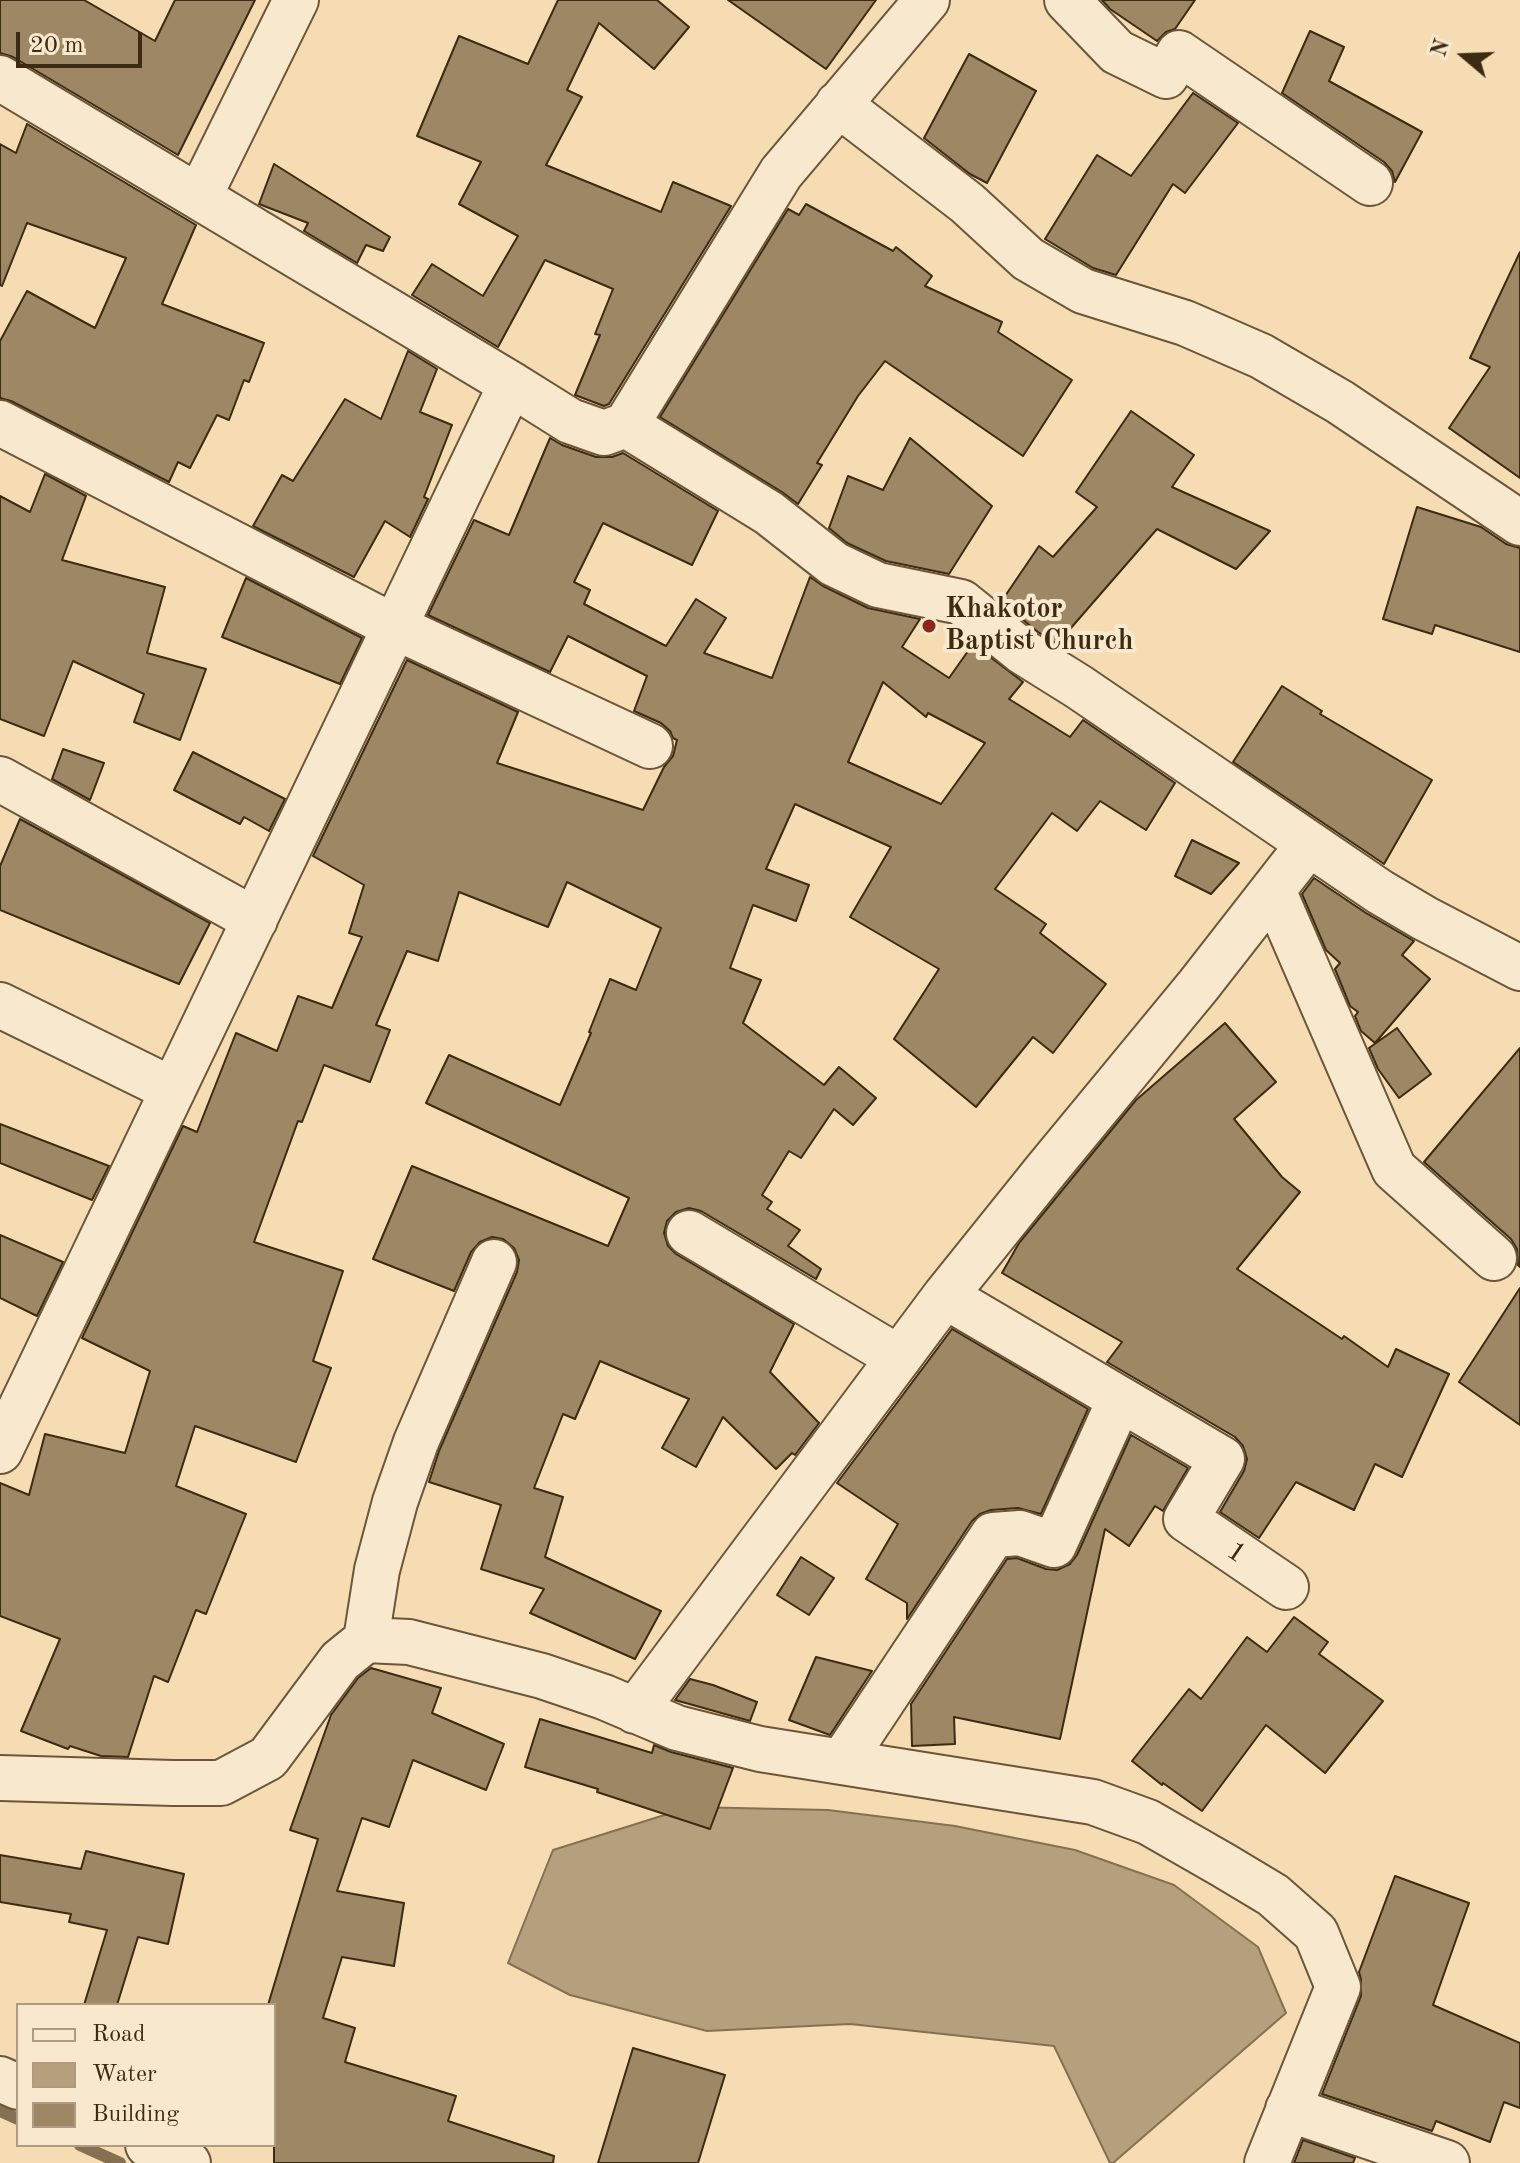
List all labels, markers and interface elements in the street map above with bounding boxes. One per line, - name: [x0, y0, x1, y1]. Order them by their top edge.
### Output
- scale bar: [20, 16, 146, 66]
- north arrow: [1424, 16, 1504, 96]
- text: 20 m: [30, 34, 84, 58]
- text: N: [1428, 37, 1454, 60]
- place label: Khakotor Baptist Church: [945, 593, 1133, 659]
- marker: Khakotor Baptist Church: [920, 617, 938, 635]
- street label: 1: [1220, 1535, 1252, 1571]
- legend: [16, 2003, 276, 2147]
- text: Road: [92, 2023, 145, 2047]
- text: Water: [92, 2063, 157, 2087]
- text: Building: [92, 2103, 179, 2127]

